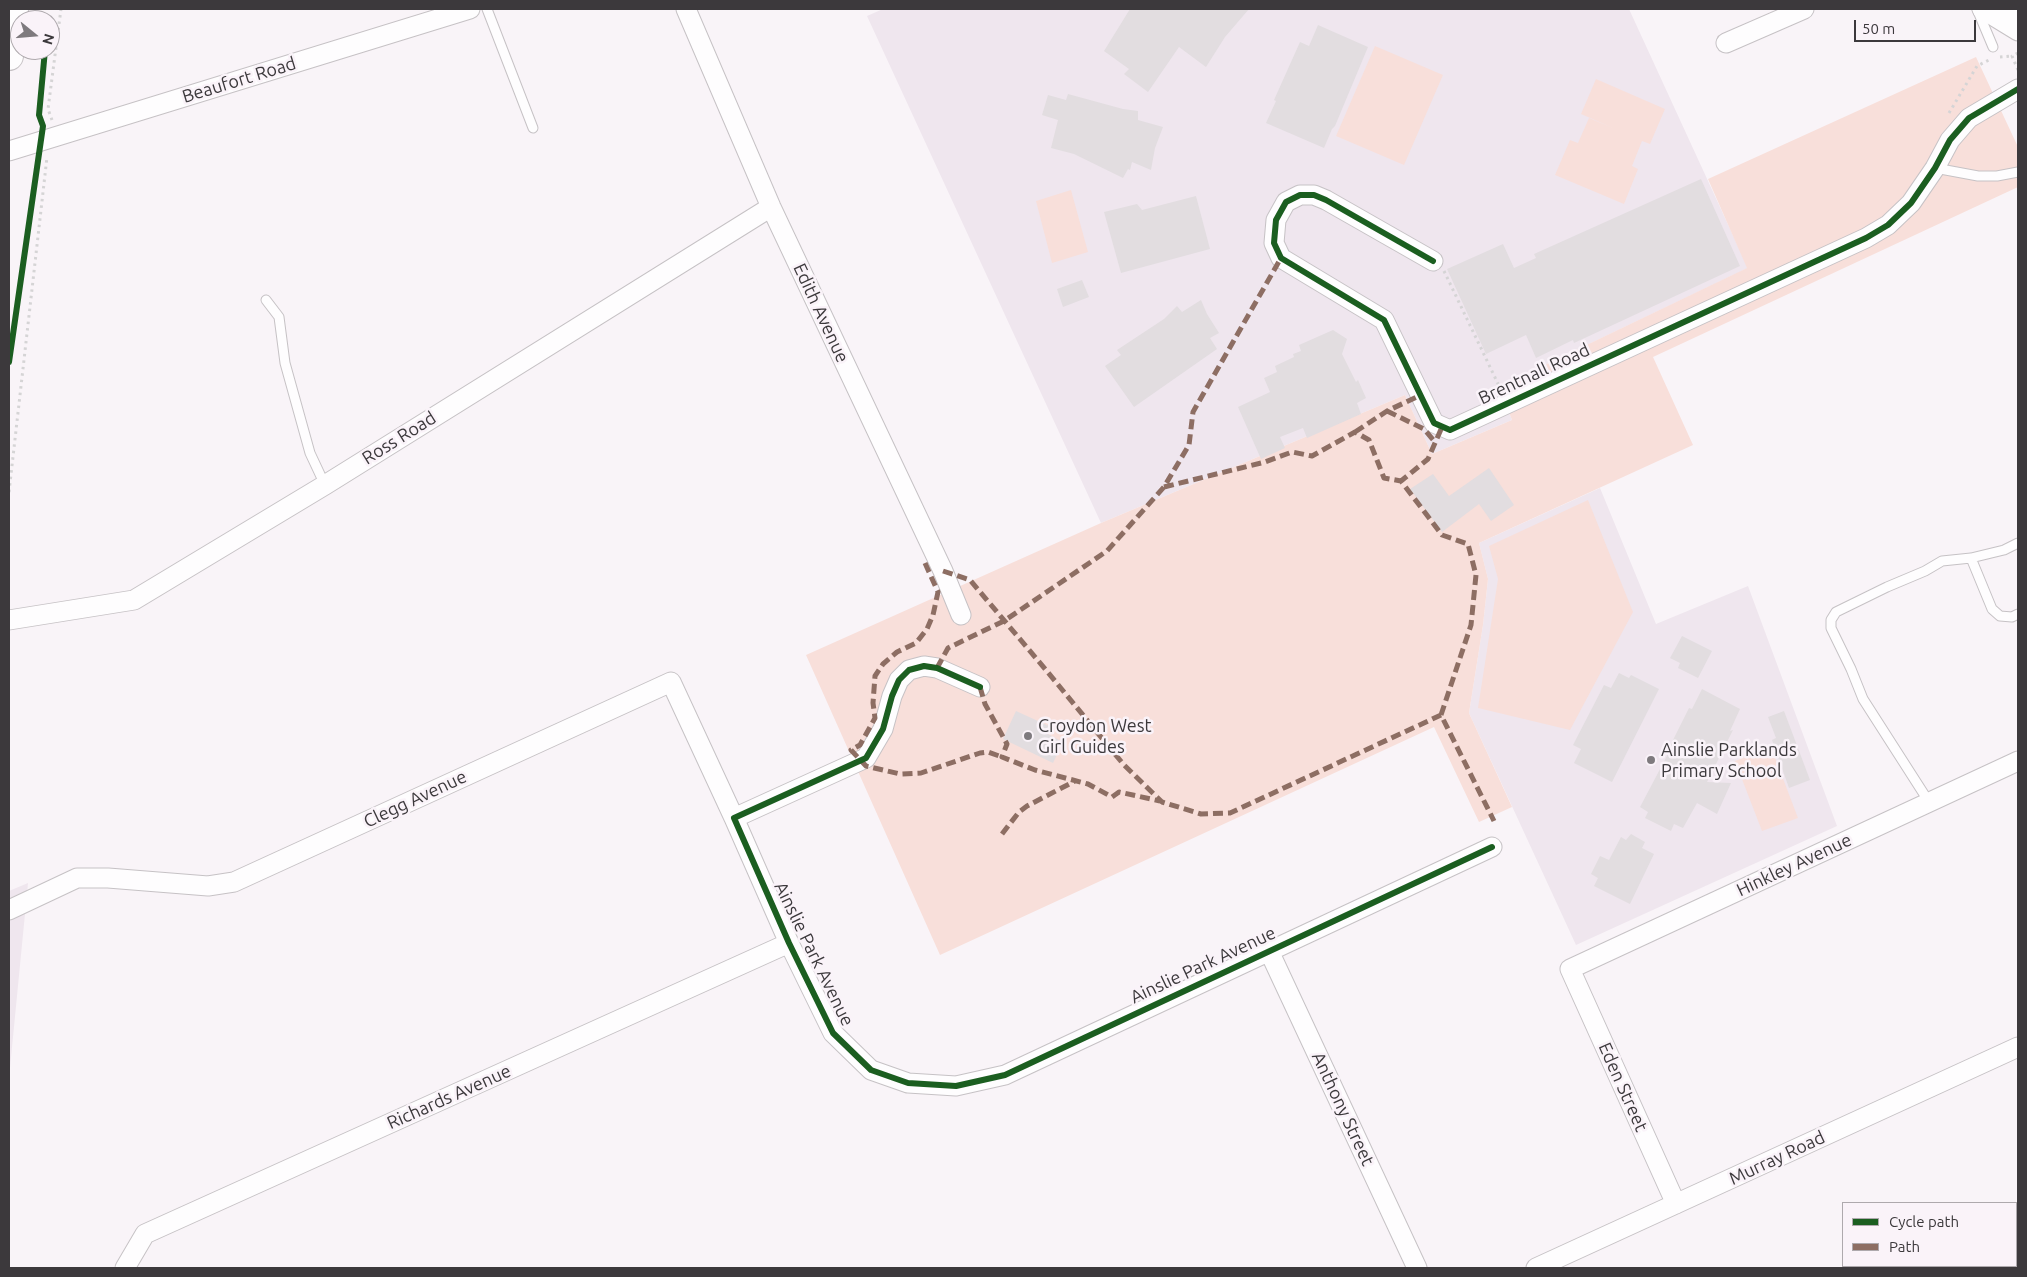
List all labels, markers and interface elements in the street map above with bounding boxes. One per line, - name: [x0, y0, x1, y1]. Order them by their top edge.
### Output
- north arrow: [10, 10, 60, 60]
- scale bar: [1857, 10, 1980, 42]
- text: 50 m: [1862, 20, 1895, 37]
- text: N: [39, 32, 58, 46]
- street label: Beaufort Road: [180, 52, 298, 108]
- street label: Edith Avenue: [789, 260, 853, 366]
- street label: Brentnall Road: [1475, 339, 1593, 409]
- street label: Ross Road: [358, 407, 440, 469]
- place label: Croydon West Girl Guides: [1038, 715, 1152, 758]
- marker: Croydon West Girl Guides: [1022, 730, 1034, 742]
- place label: Ainslie Parklands Primary School: [1661, 739, 1797, 782]
- marker: Ainslie Parklands Primary School: [1645, 754, 1657, 766]
- street label: Clegg Avenue: [360, 766, 470, 832]
- street label: Hinkley Avenue: [1733, 829, 1855, 901]
- street label: Ainslie Park Avenue: [770, 878, 858, 1030]
- street label: Ainslie Park Avenue: [1127, 922, 1279, 1008]
- street label: Eden Street: [1594, 1039, 1652, 1135]
- street label: Anthony Street: [1307, 1049, 1379, 1169]
- street label: Richards Avenue: [384, 1060, 514, 1134]
- street label: Murray Road: [1726, 1126, 1828, 1190]
- legend: [1842, 1202, 2017, 1267]
- text: Cycle path: [1889, 1213, 1959, 1230]
- text: Path: [1889, 1238, 1920, 1255]

